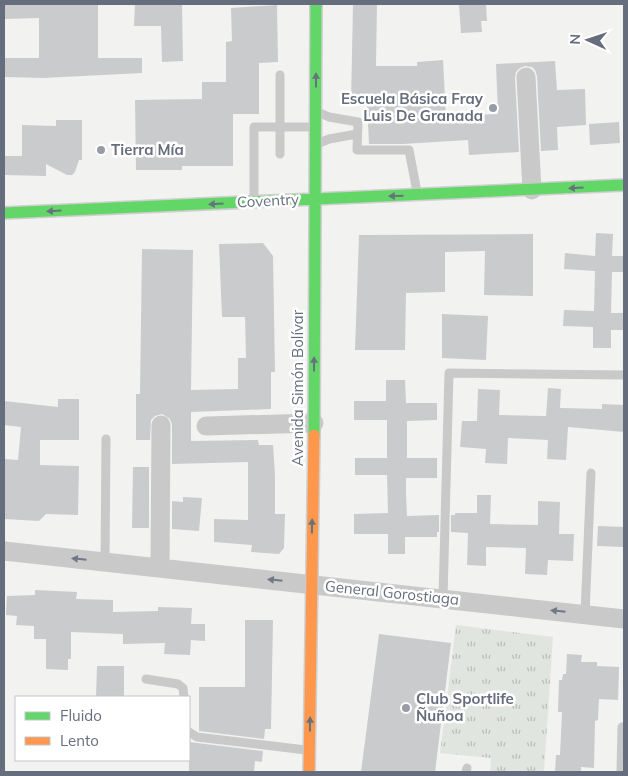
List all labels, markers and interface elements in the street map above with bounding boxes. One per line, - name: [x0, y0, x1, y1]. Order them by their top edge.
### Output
- north arrow: [563, 15, 613, 65]
- text: N: [566, 34, 584, 45]
- one-way arrow: [312, 72, 320, 88]
- place label: Escuela Básica Fray Luis De Granada: [341, 89, 484, 125]
- marker: Escuela Básica Fray Luis De Granada: [487, 102, 499, 114]
- place label: Tierra Mía: [111, 140, 184, 159]
- marker: Tierra Mía: [95, 144, 107, 156]
- one-way arrow: [567, 184, 583, 192]
- street label: Coventry: [236, 189, 300, 212]
- one-way arrow: [387, 192, 403, 200]
- one-way arrow: [208, 200, 224, 208]
- one-way arrow: [45, 207, 61, 215]
- street label: Avenida Simón Bolívar: [288, 309, 307, 466]
- one-way arrow: [310, 355, 318, 371]
- one-way arrow: [308, 518, 316, 534]
- one-way arrow: [70, 555, 86, 563]
- one-way arrow: [267, 576, 283, 584]
- street label: General Gorostiaga: [324, 576, 460, 609]
- one-way arrow: [550, 607, 566, 615]
- place label: Club Sportlife Ñuñoa: [416, 689, 514, 725]
- legend: [15, 696, 190, 761]
- marker: Club Sportlife Ñuñoa: [400, 702, 412, 714]
- text: Fluido: [60, 706, 102, 725]
- one-way arrow: [306, 715, 314, 731]
- text: Lento: [60, 731, 99, 750]

